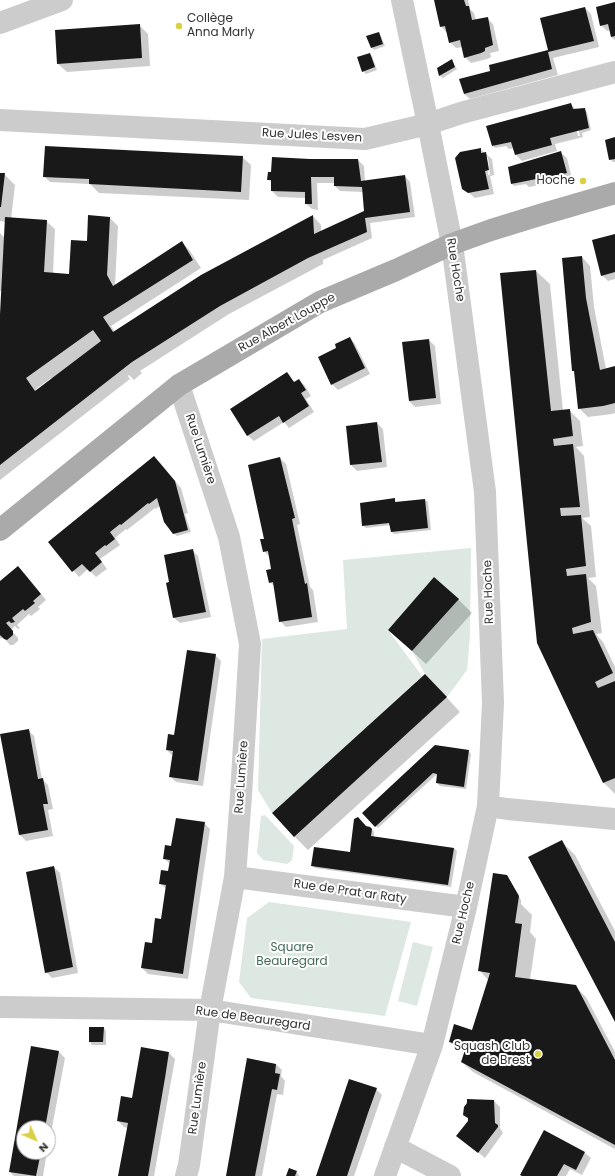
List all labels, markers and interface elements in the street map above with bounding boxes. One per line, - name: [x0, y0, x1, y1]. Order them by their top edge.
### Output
- place label: Collège Anna Marly: [187, 12, 254, 40]
- marker: Collège Anna Marly: [174, 21, 184, 31]
- street label: Rue Jules Lesven: [262, 126, 362, 146]
- place label: Hoche: [537, 174, 575, 188]
- marker: Hoche: [578, 176, 588, 186]
- street label: Rue Hoche: [443, 237, 467, 303]
- street label: Rue Albert Louppe: [236, 290, 338, 356]
- street label: Rue Lumière: [182, 412, 218, 486]
- street label: Rue Hoche: [481, 560, 497, 624]
- street label: Rue Lumière: [232, 740, 252, 814]
- street label: Rue de Prat ar Raty: [293, 877, 407, 907]
- street label: Rue Hoche: [450, 880, 478, 946]
- park label: Square Beauregard: [256, 941, 328, 969]
- street label: Rue de Beauregard: [195, 1004, 311, 1034]
- place label: Squash Club de Brest: [454, 1040, 530, 1068]
- marker: Squash Club de Brest: [533, 1049, 543, 1059]
- street label: Rue Lumière: [186, 1061, 210, 1135]
- north arrow: [16, 1120, 56, 1160]
- text: N: [35, 1139, 52, 1156]

